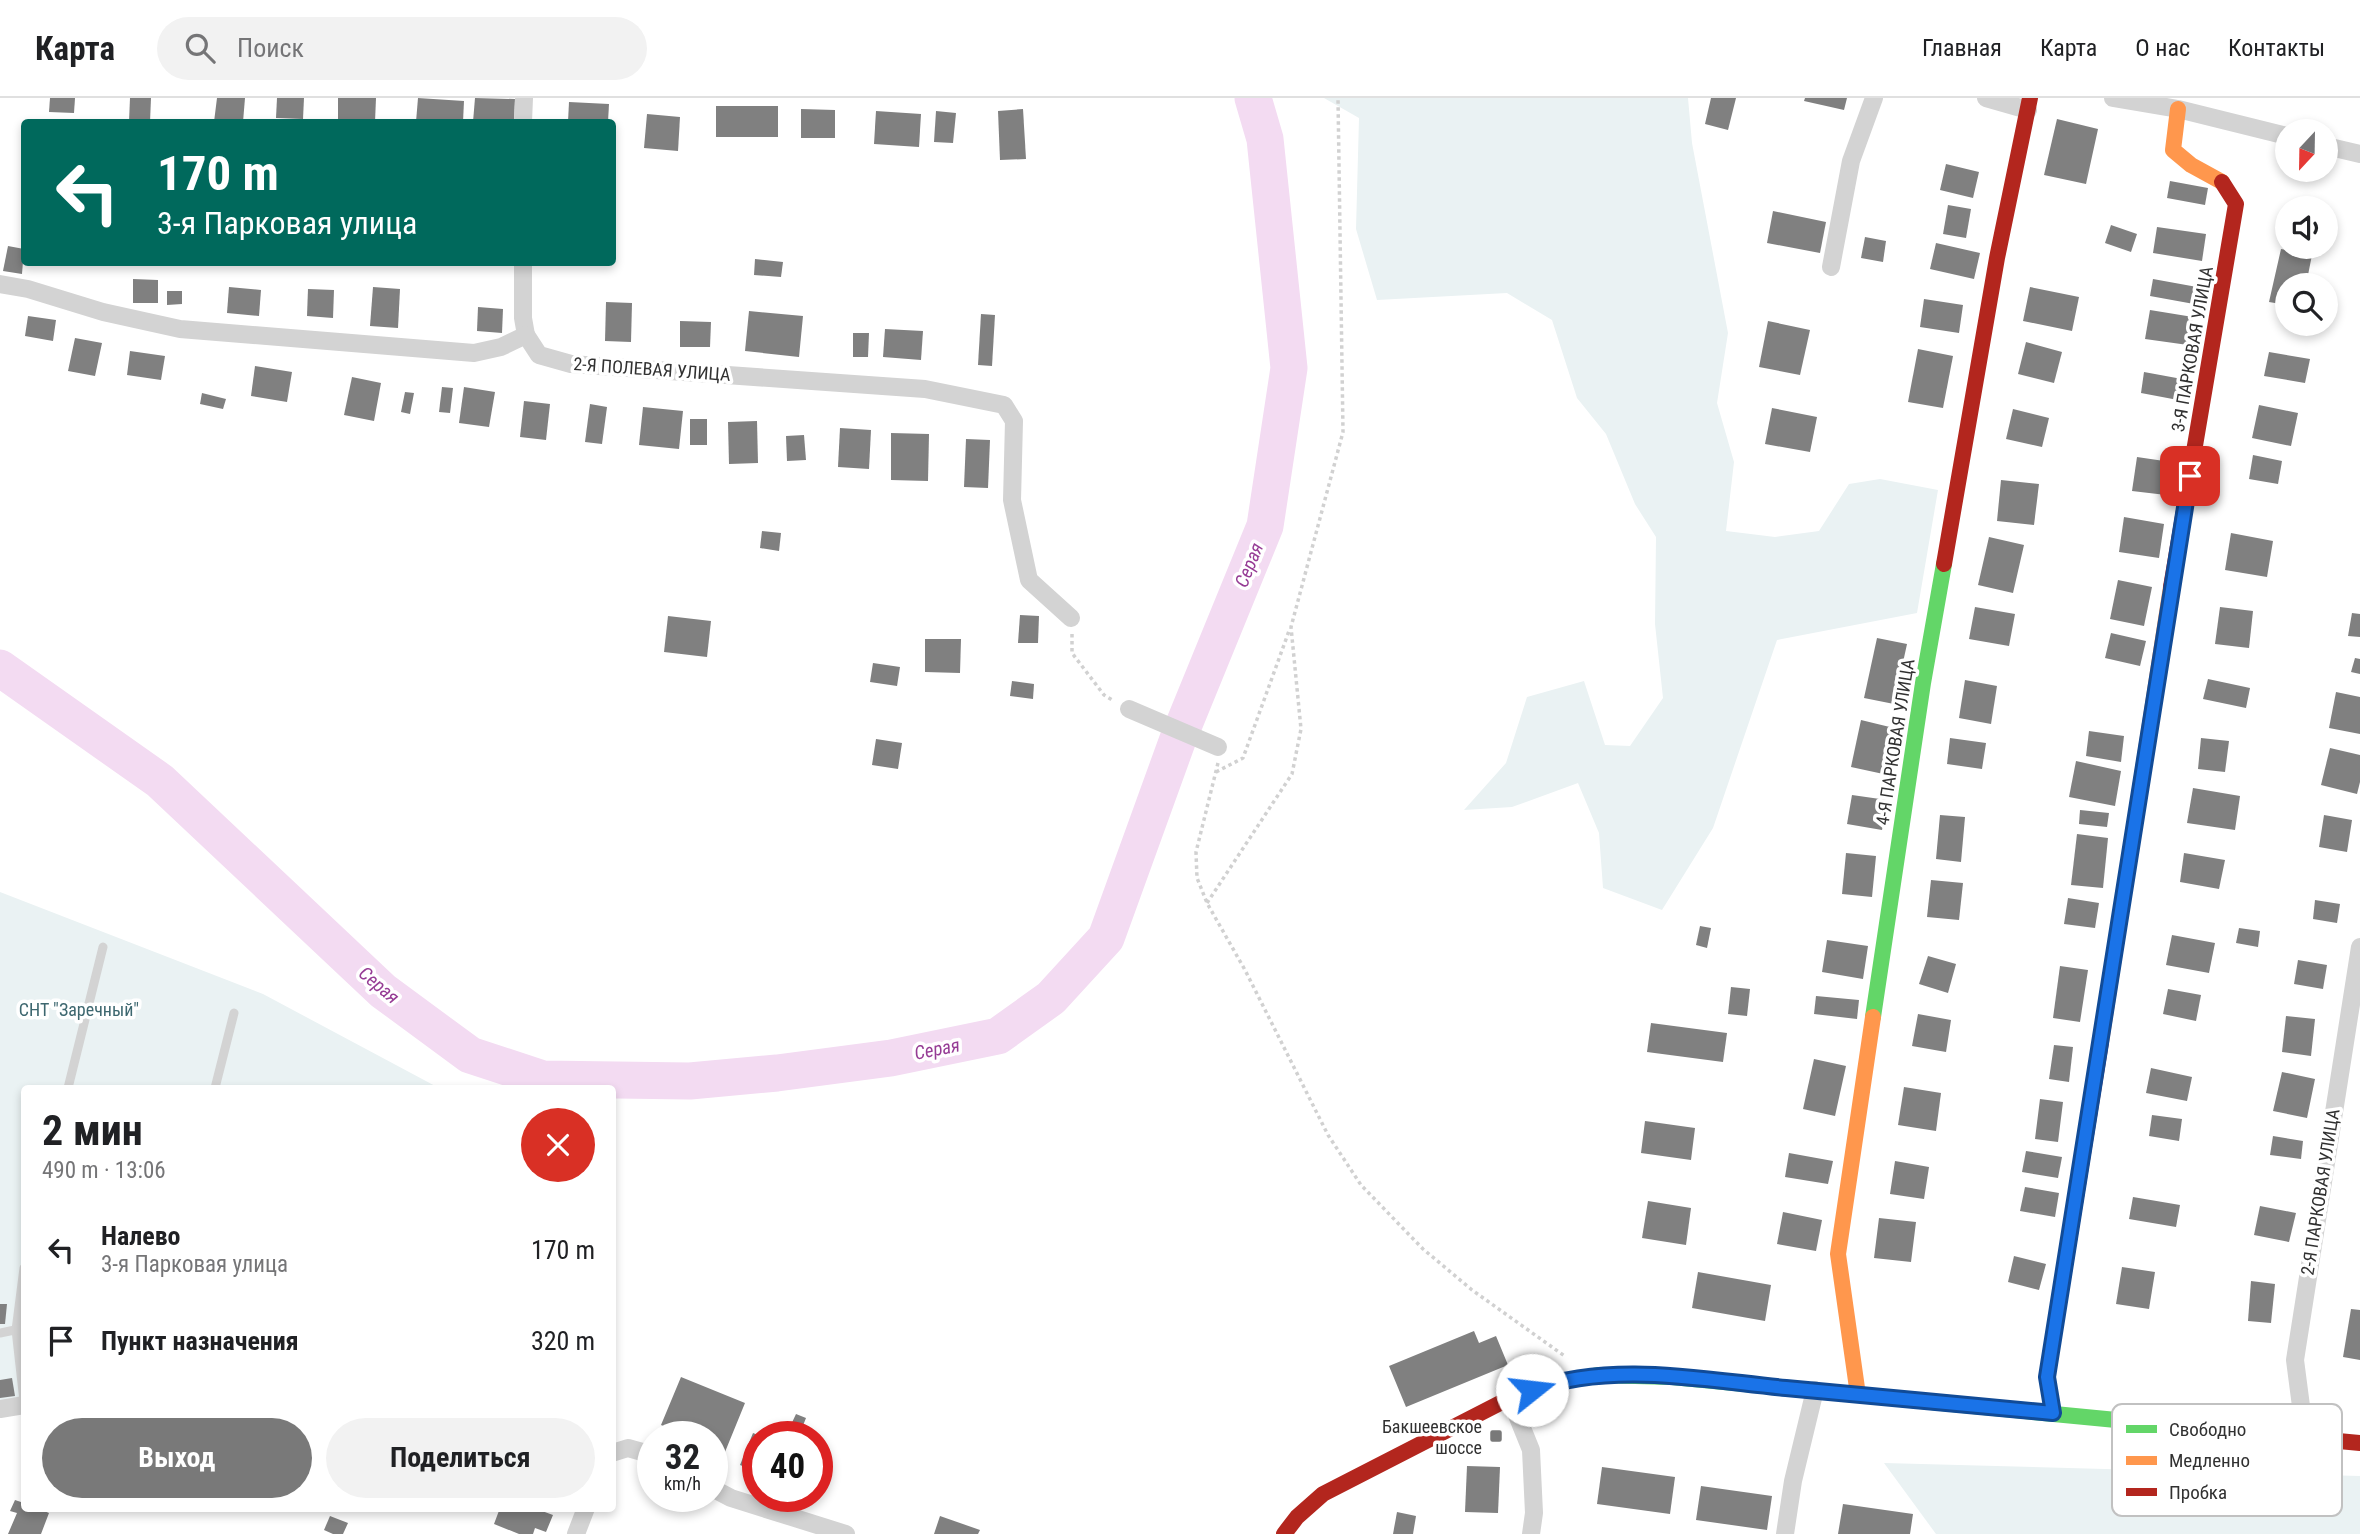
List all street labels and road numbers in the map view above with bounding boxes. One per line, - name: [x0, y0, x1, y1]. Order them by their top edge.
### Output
- street label: 3-Я ПАРКОВАЯ УЛИЦА: [2167, 264, 2217, 434]
- street label: 2-Я ПОЛЕВАЯ УЛИЦА: [573, 353, 732, 385]
- street label: 4-Я ПАРКОВАЯ УЛИЦА: [1871, 657, 1919, 827]
- street label: 2-Я ПАРКОВАЯ УЛИЦА: [2296, 1107, 2344, 1277]

